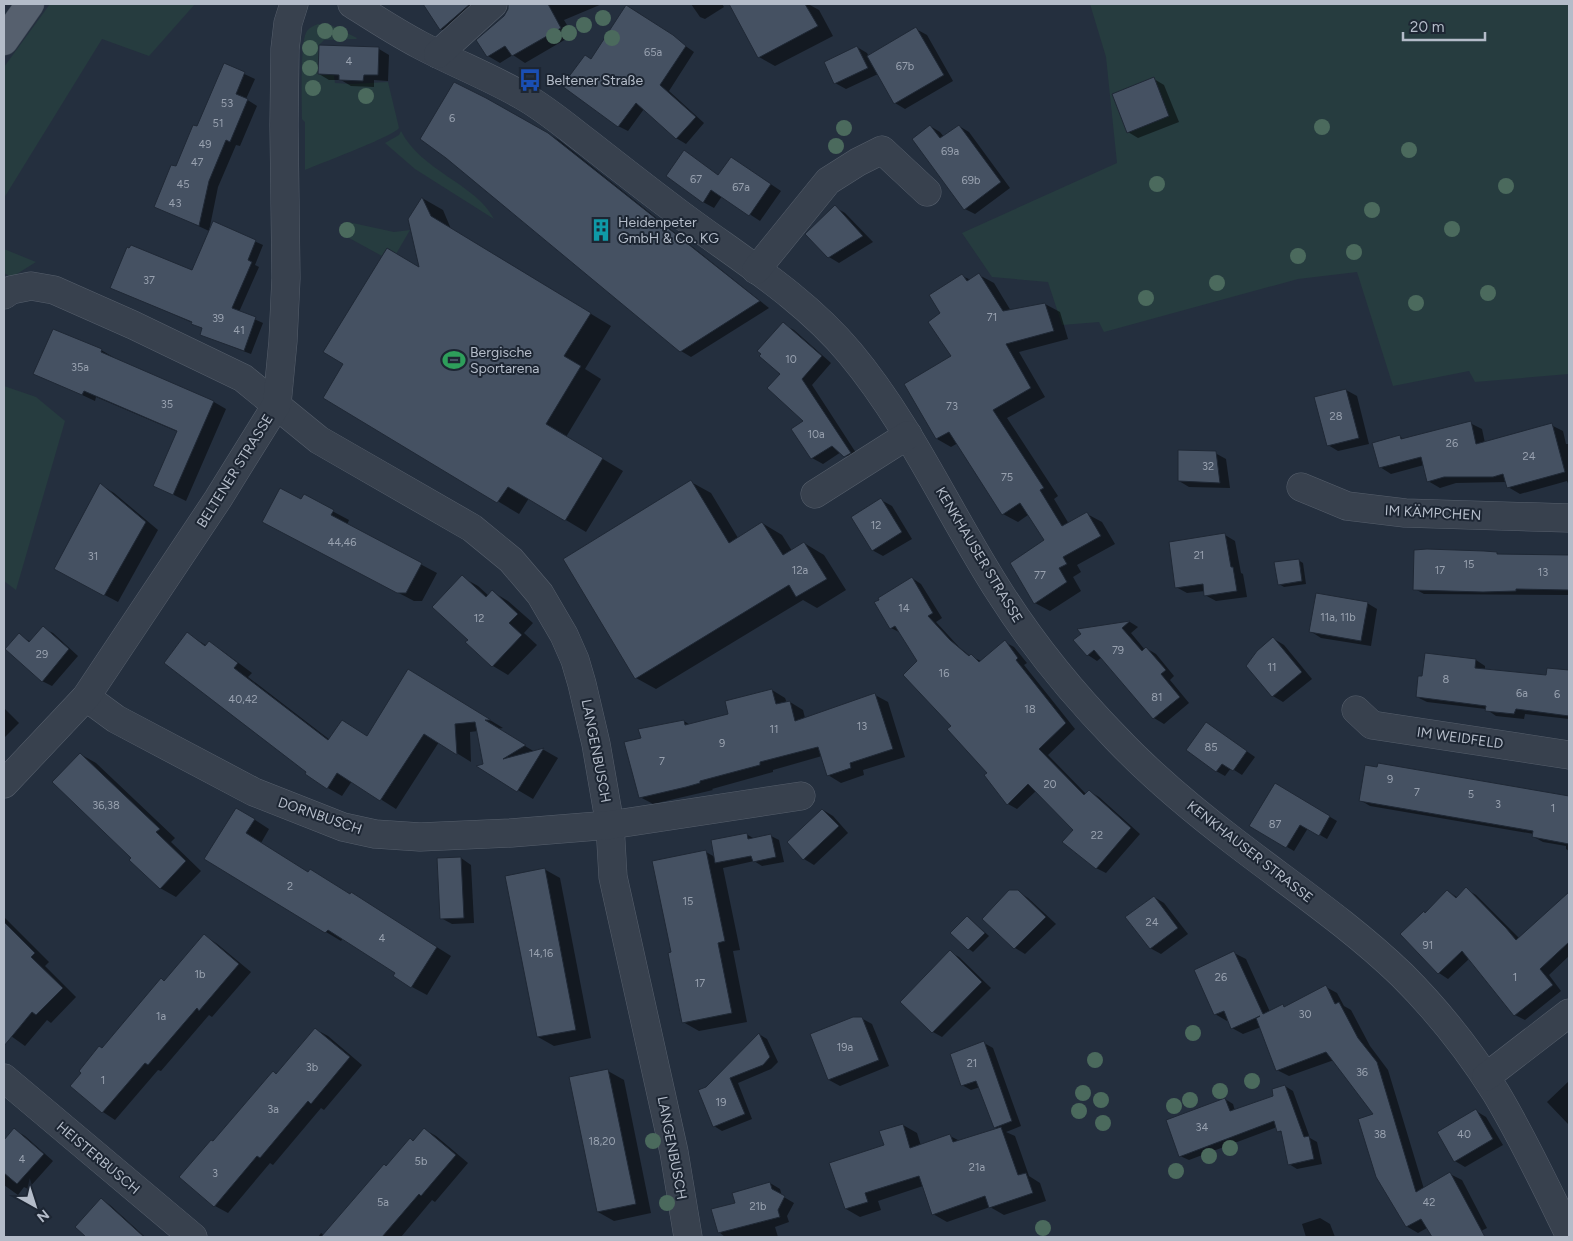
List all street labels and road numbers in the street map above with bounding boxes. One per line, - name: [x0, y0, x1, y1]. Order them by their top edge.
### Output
- street label: BELTENER STRASSE: [193, 411, 277, 531]
- street label: KENKHAUSER STRASSE: [932, 484, 1026, 626]
- street label: IM KÄMPCHEN: [1384, 502, 1482, 524]
- street label: LANGENBUSCH: [578, 698, 614, 804]
- street label: IM WEIDFELD: [1416, 724, 1504, 752]
- street label: DORNBUSCH: [276, 794, 364, 838]
- street label: KENKHAUSER STRASSE: [1184, 798, 1316, 906]
- street label: LANGENBUSCH: [654, 1095, 690, 1201]
- street label: HEISTERBUSCH: [53, 1118, 143, 1198]

